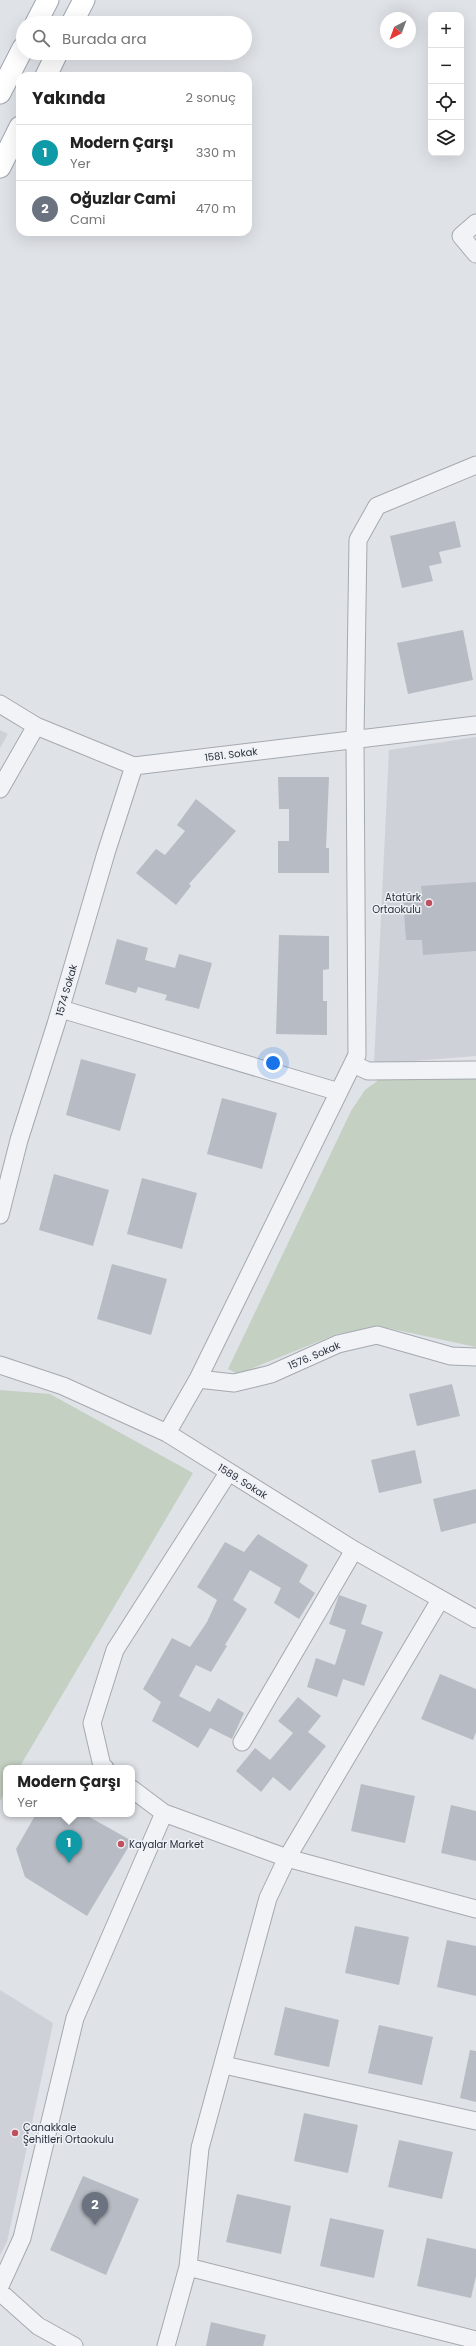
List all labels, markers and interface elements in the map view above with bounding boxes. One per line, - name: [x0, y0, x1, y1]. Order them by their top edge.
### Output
- north arrow: [380, 12, 416, 48]
- map controls: [428, 12, 464, 156]
- button: +: [428, 12, 464, 48]
- search box: [16, 16, 252, 60]
- icon: search: [30, 27, 52, 49]
- text: Burada ara: [62, 28, 147, 49]
- button: −: [428, 48, 464, 84]
- button: locate: [428, 84, 464, 120]
- text: Yakında: [32, 86, 105, 110]
- text: 2 sonuç: [185, 88, 236, 107]
- button: layers: [428, 120, 464, 156]
- text: Modern Çarşı: [70, 132, 174, 153]
- text: 1: [43, 143, 47, 162]
- text: 330 m: [196, 143, 236, 162]
- text: Yer: [70, 154, 91, 173]
- text: Oğuzlar Cami: [70, 188, 176, 209]
- text: 2: [41, 199, 49, 218]
- text: 470 m: [196, 199, 236, 218]
- text: Cami: [70, 210, 105, 229]
- street label: 1581. Sokak: [204, 744, 259, 765]
- place label: Atatürk Ortaokulu: [372, 890, 422, 917]
- marker: Atatürk Ortaokulu: [424, 898, 434, 908]
- street label: 1574 Sokak: [52, 962, 81, 1018]
- your location: [263, 1053, 283, 1073]
- street label: 1576. Sokak: [286, 1337, 343, 1373]
- street label: 1589. Sokak: [215, 1460, 271, 1503]
- popup: [3, 1765, 135, 1817]
- text: Modern Çarşı: [17, 1771, 121, 1792]
- text: Yer: [17, 1793, 38, 1812]
- pin: 1: [56, 1830, 82, 1863]
- place label: Kayalar Market: [129, 1837, 204, 1852]
- marker: Kayalar Market: [116, 1839, 126, 1849]
- place label: Çanakkale Şehitleri Ortaokulu: [23, 2120, 114, 2147]
- marker: Çanakkale Şehitleri Ortaokulu: [10, 2128, 20, 2138]
- pin: 2: [82, 2192, 108, 2225]

